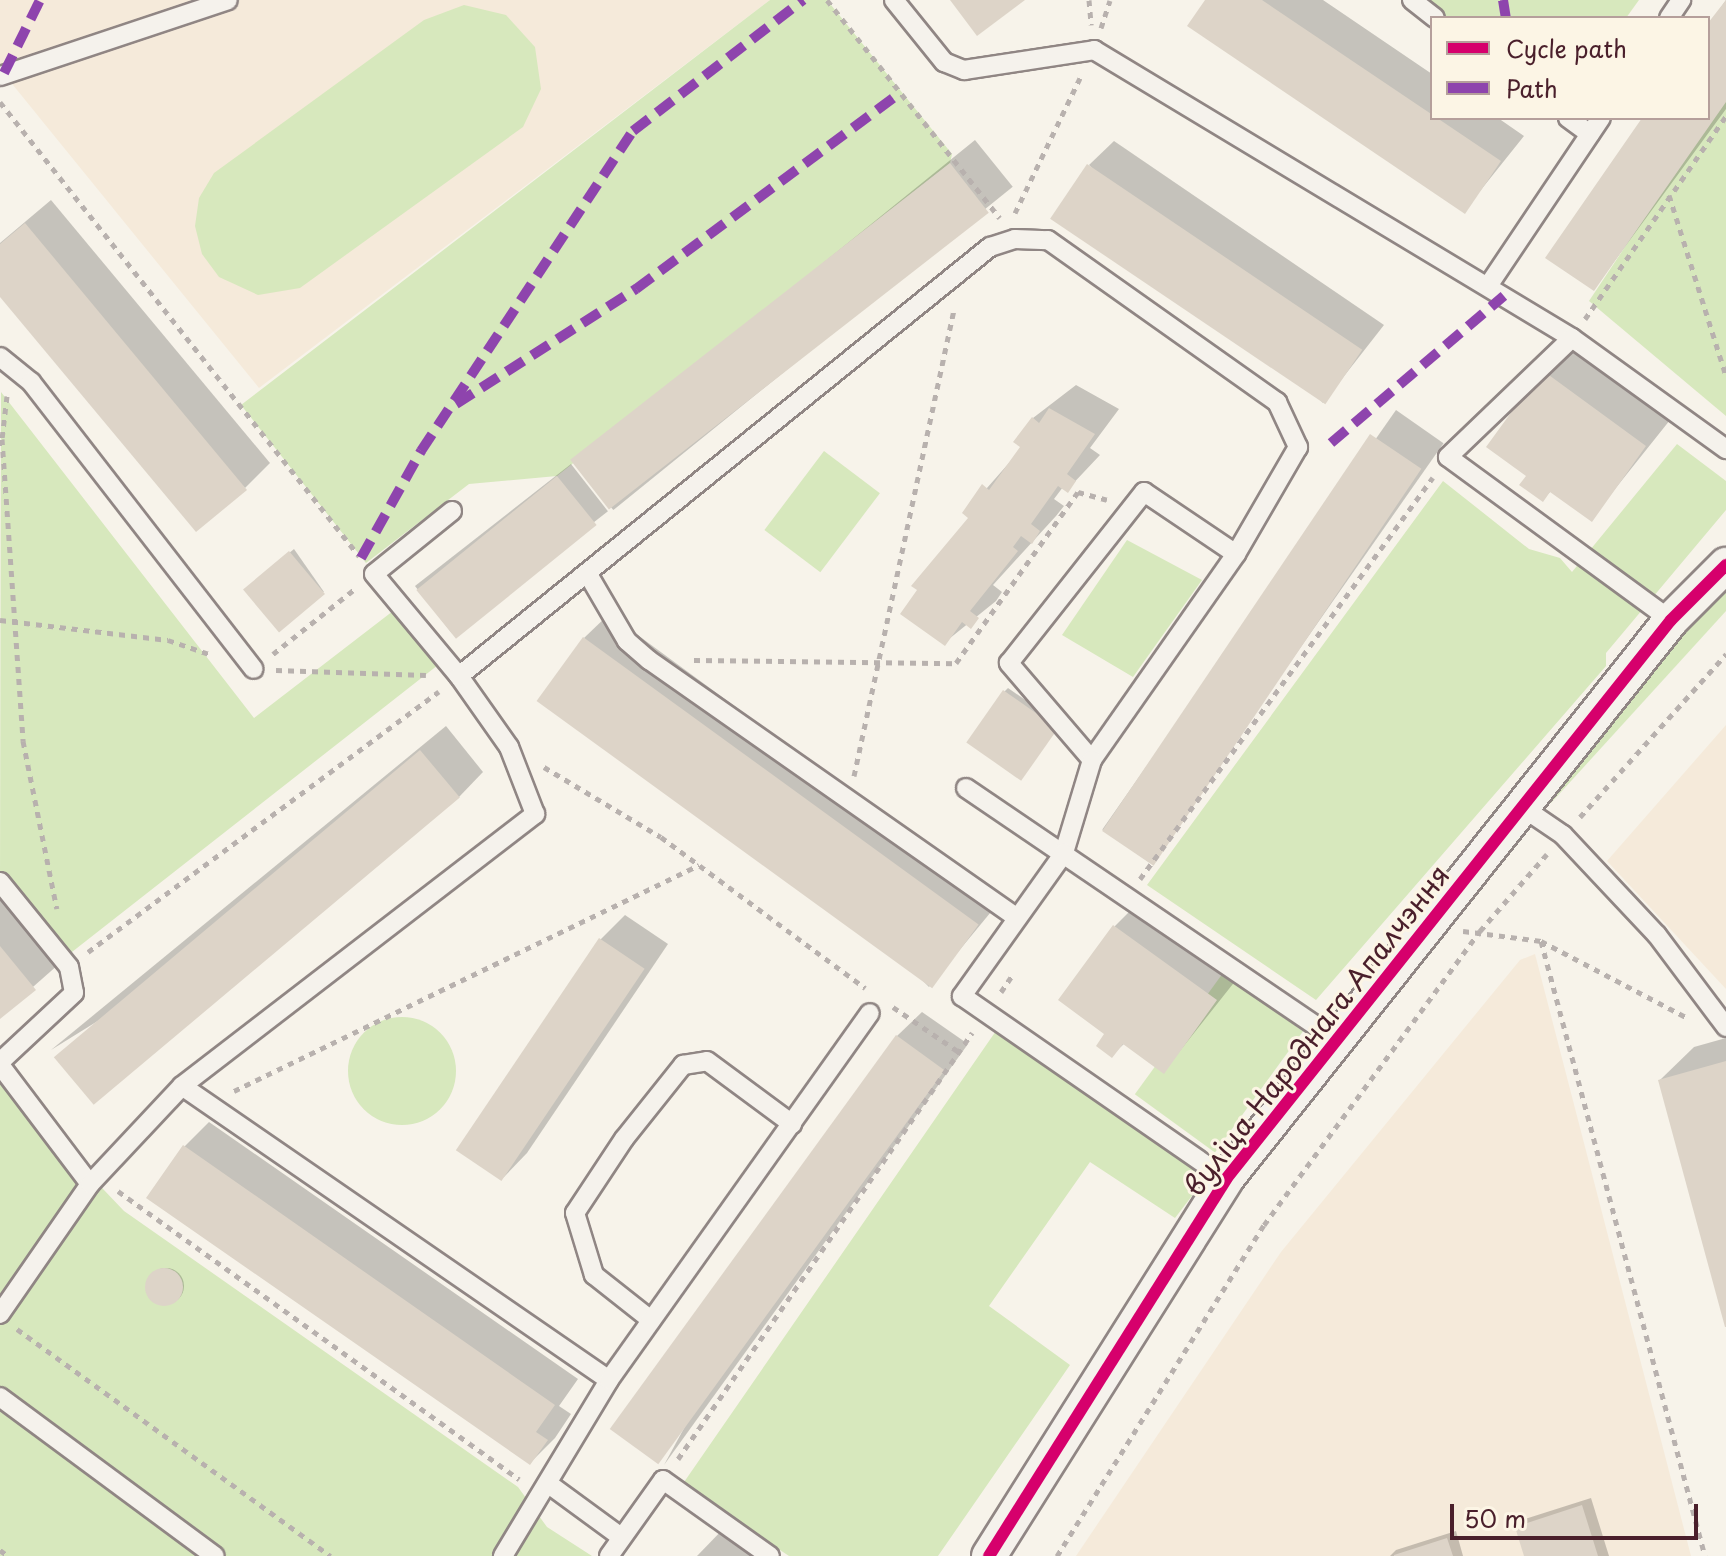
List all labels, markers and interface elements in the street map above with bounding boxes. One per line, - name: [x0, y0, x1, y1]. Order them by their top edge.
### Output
- legend: [1430, 16, 1710, 120]
- text: Cycle path: [1506, 30, 1627, 66]
- text: Path: [1506, 70, 1558, 106]
- street label: вуліца Народнага Апалчэння: [1176, 858, 1456, 1202]
- scale bar: [1454, 1488, 1702, 1538]
- text: 50 m: [1464, 1500, 1526, 1536]

